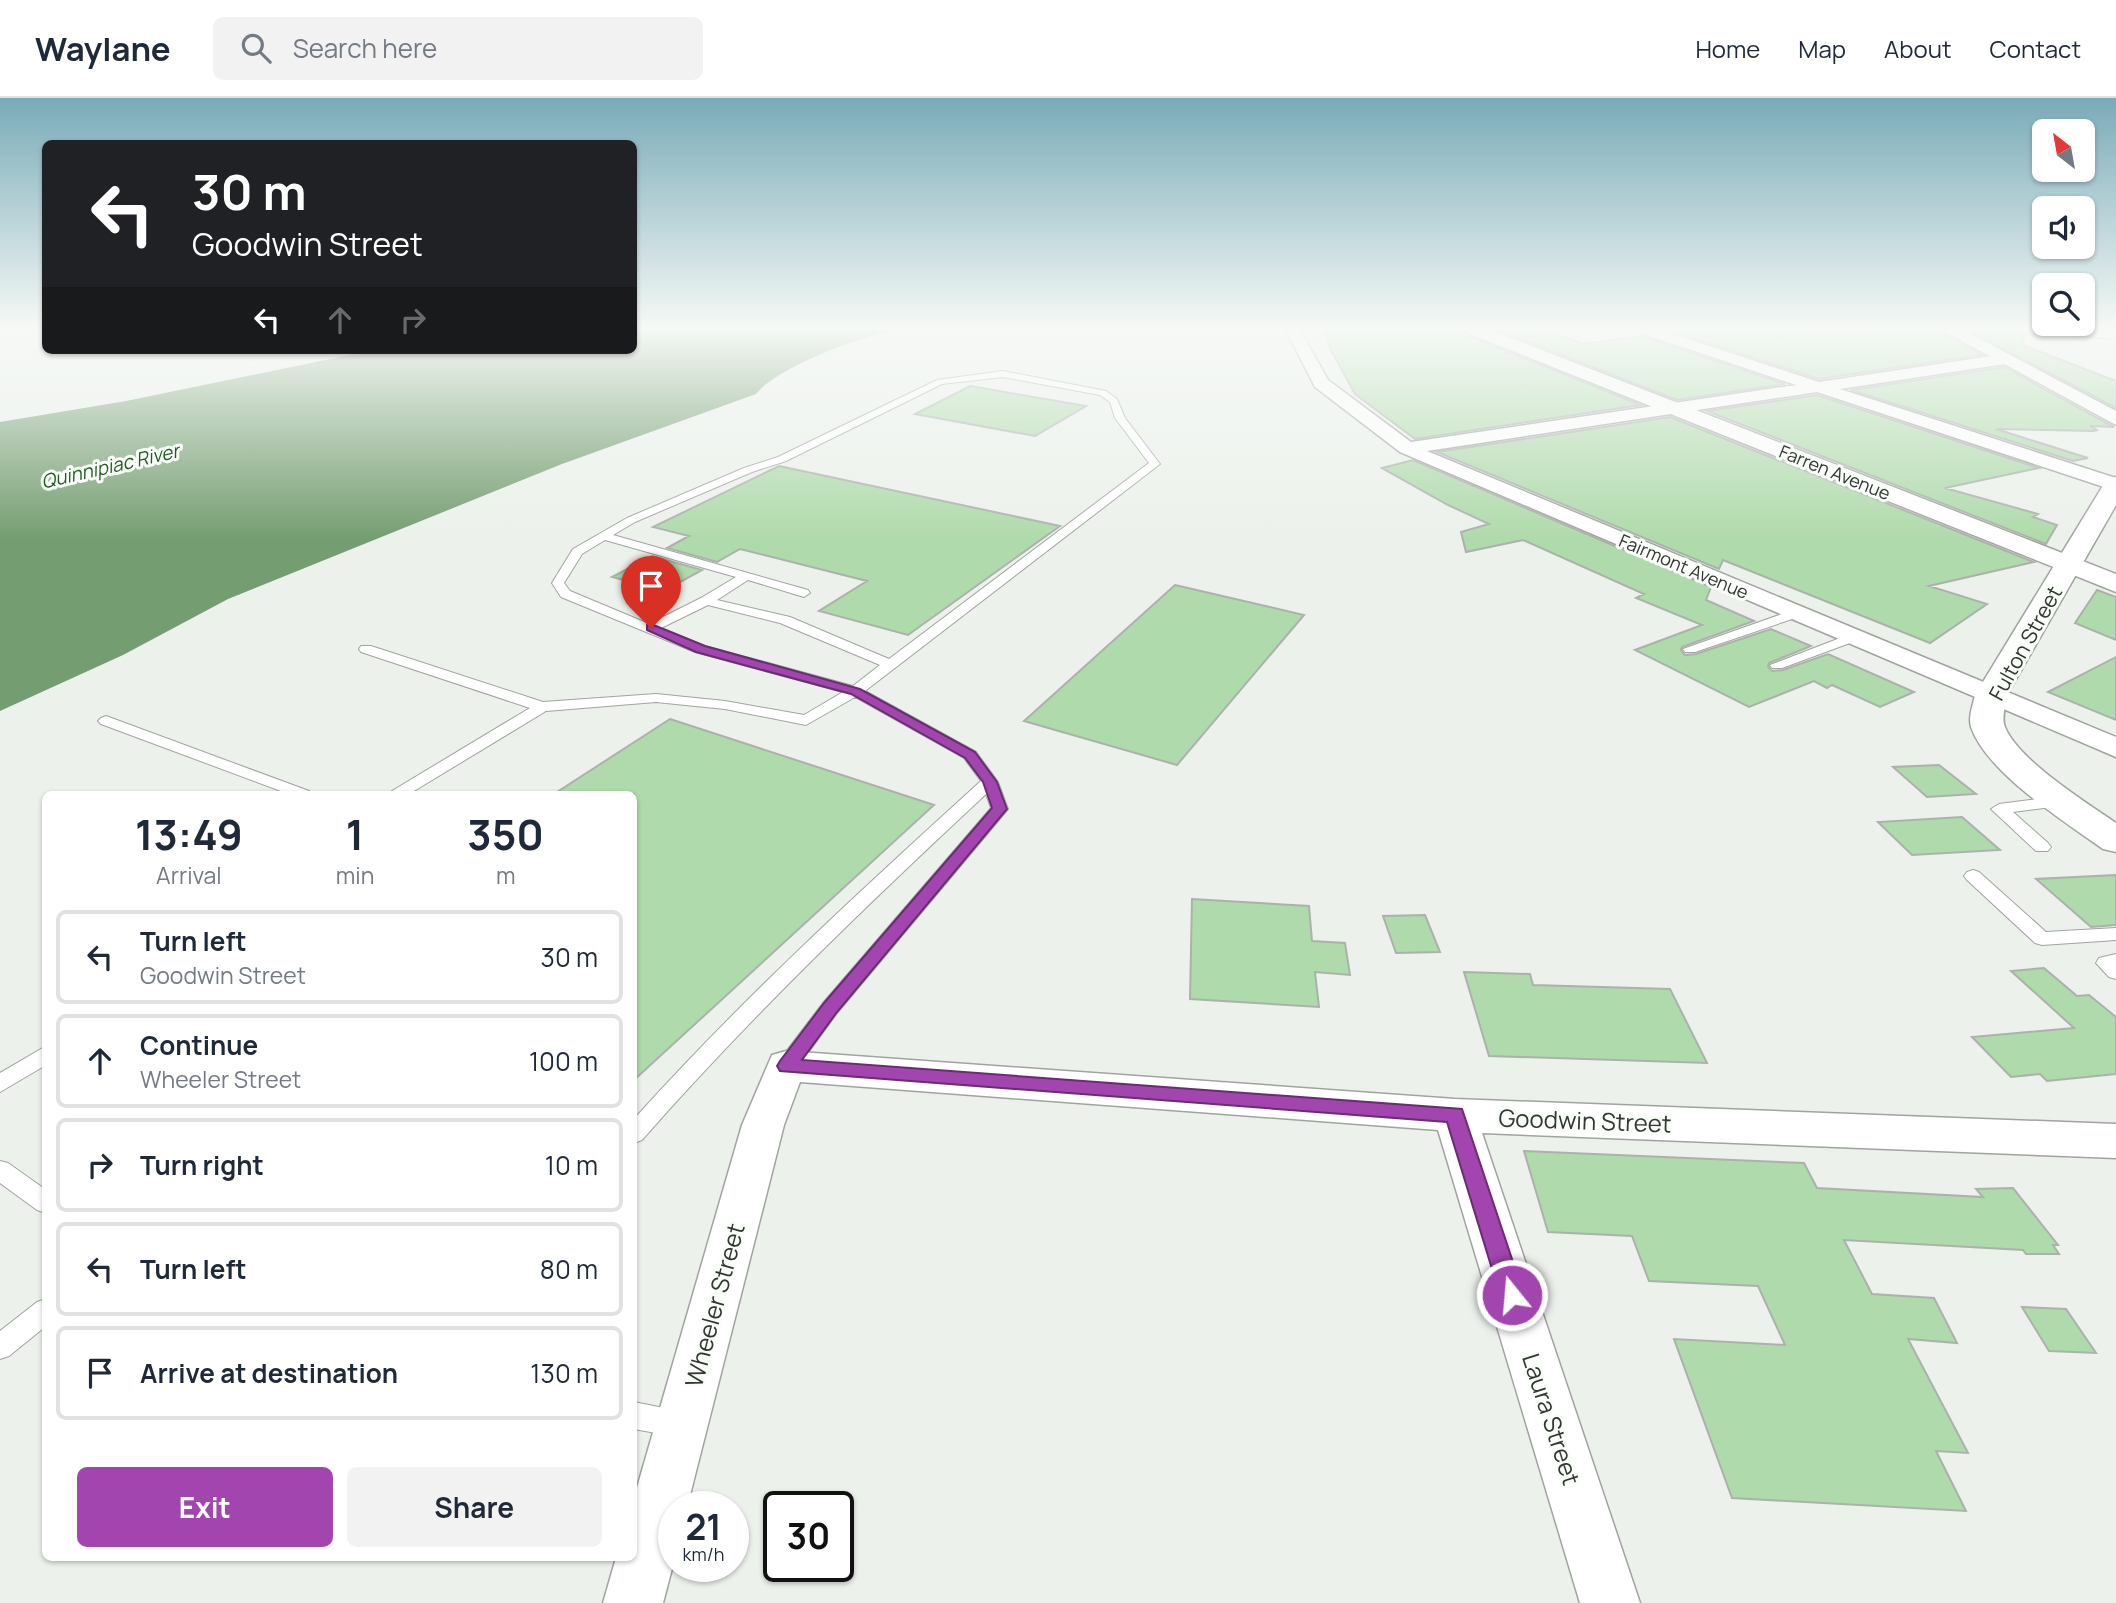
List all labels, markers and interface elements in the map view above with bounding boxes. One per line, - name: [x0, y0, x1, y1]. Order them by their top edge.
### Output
- search box: [213, 17, 703, 80]
- text: Waylane: [35, 26, 171, 71]
- icon: search: [237, 29, 275, 67]
- text: Search here: [293, 30, 437, 66]
- text: Home: [1695, 32, 1760, 65]
- text: Map: [1798, 32, 1846, 65]
- text: About: [1884, 32, 1952, 65]
- text: Contact: [1990, 32, 2081, 65]
- north arrow: [2032, 119, 2095, 182]
- map controls: [2032, 119, 2095, 336]
- text: 30 m: [192, 158, 307, 225]
- icon: left: [77, 168, 168, 259]
- button: sound: [2032, 196, 2095, 259]
- text: Goodwin Street: [192, 222, 423, 266]
- button: search: [2032, 273, 2095, 336]
- icon: left: [248, 301, 286, 339]
- icon: ahead: [321, 301, 359, 339]
- icon: right: [394, 301, 432, 339]
- water label: Quinnipiac River: [39, 437, 184, 494]
- street label: Farren Avenue: [1776, 439, 1894, 505]
- street label: Fairmont Avenue: [1616, 528, 1752, 604]
- pin: [621, 556, 681, 628]
- icon: arrive: [632, 567, 670, 605]
- street label: Fulton Street: [1982, 581, 2068, 705]
- text: 13:49: [135, 805, 243, 863]
- text: 1: [346, 805, 364, 863]
- text: 350: [467, 805, 544, 863]
- text: Arrival: [156, 859, 222, 891]
- text: min: [336, 859, 374, 891]
- text: m: [496, 859, 515, 891]
- text: Turn left: [140, 923, 247, 959]
- icon: left: [81, 938, 119, 976]
- text: 30 m: [541, 939, 598, 975]
- text: Goodwin Street: [140, 959, 306, 991]
- text: Continue: [140, 1027, 258, 1063]
- icon: ahead: [81, 1042, 119, 1080]
- text: 100 m: [529, 1043, 598, 1079]
- text: Wheeler Street: [140, 1063, 301, 1095]
- street label: Goodwin Street: [1498, 1100, 1672, 1140]
- icon: right: [81, 1146, 119, 1184]
- text: Turn right: [140, 1147, 264, 1183]
- text: 10 m: [545, 1147, 598, 1183]
- street label: Wheeler Street: [676, 1219, 752, 1391]
- icon: left: [81, 1250, 119, 1288]
- text: Turn left: [140, 1251, 247, 1287]
- text: 80 m: [540, 1251, 598, 1287]
- position arrow: [1475, 1258, 1549, 1332]
- street label: Laura Street: [1515, 1349, 1589, 1489]
- icon: arrive: [81, 1354, 119, 1392]
- text: Arrive at destination: [140, 1355, 398, 1391]
- text: 130 m: [530, 1355, 598, 1391]
- button: Exit: [77, 1467, 333, 1547]
- button: Share: [347, 1467, 602, 1547]
- speed limit sign: 30: [763, 1491, 854, 1582]
- text: 21: [685, 1503, 722, 1551]
- text: km/h: [683, 1542, 724, 1566]

